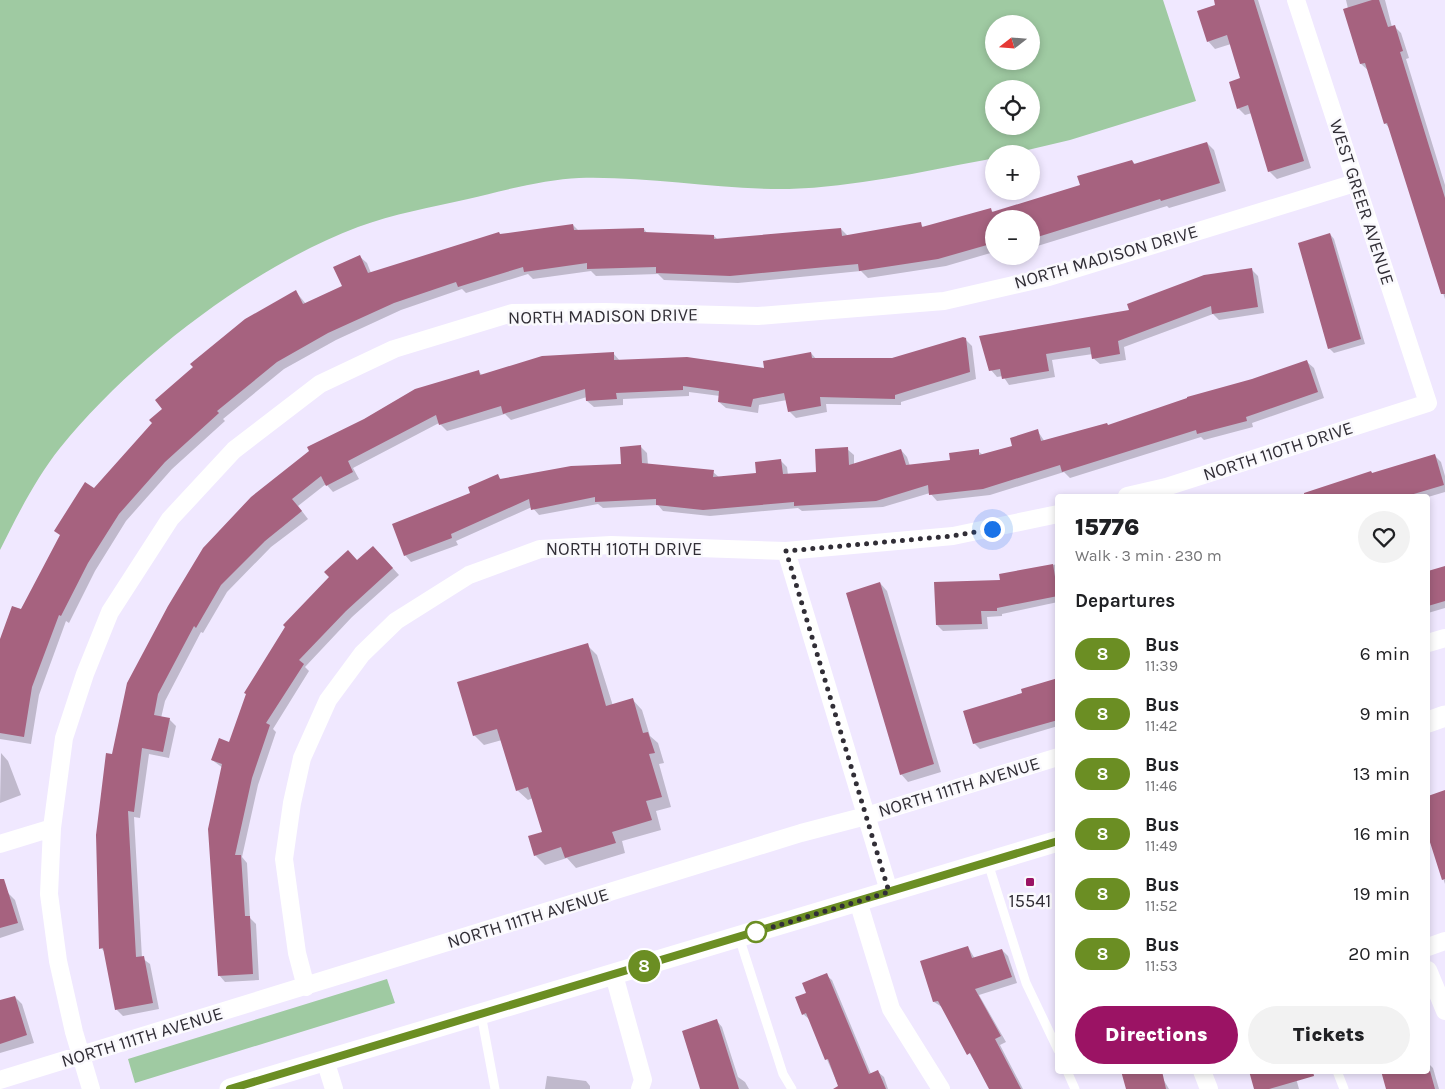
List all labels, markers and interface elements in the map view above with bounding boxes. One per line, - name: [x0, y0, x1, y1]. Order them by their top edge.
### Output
- north arrow: [985, 15, 1040, 70]
- map controls: [985, 15, 1040, 265]
- button: locate: [985, 80, 1040, 135]
- street label: WEST GREER AVENUE: [1325, 116, 1399, 288]
- button: +: [985, 145, 1040, 200]
- button: −: [985, 210, 1040, 265]
- street label: NORTH MADISON DRIVE: [1012, 220, 1200, 294]
- street label: NORTH MADISON DRIVE: [508, 303, 698, 329]
- street label: NORTH 110TH DRIVE: [1200, 416, 1356, 486]
- button: heart: [1358, 511, 1410, 563]
- text: 15776: [1075, 513, 1139, 541]
- your location: [980, 517, 1005, 542]
- street label: NORTH 110TH DRIVE: [546, 538, 702, 560]
- text: Walk · 3 min · 230 m: [1075, 546, 1222, 565]
- text: Departures: [1075, 590, 1175, 612]
- text: Bus: [1145, 634, 1179, 656]
- text: 8: [1097, 643, 1108, 665]
- text: 6 min: [1360, 643, 1410, 665]
- text: 11:39: [1145, 656, 1178, 675]
- text: Bus: [1145, 694, 1179, 716]
- text: 8: [1097, 703, 1108, 725]
- text: 9 min: [1360, 703, 1410, 725]
- text: 11:42: [1145, 716, 1177, 735]
- street label: NORTH 111TH AVENUE: [876, 752, 1042, 822]
- text: Bus: [1145, 754, 1179, 776]
- text: 8: [1097, 763, 1108, 785]
- text: 13 min: [1353, 763, 1410, 785]
- text: 11:46: [1145, 776, 1177, 795]
- text: Bus: [1145, 814, 1179, 836]
- text: 8: [1097, 823, 1108, 845]
- text: 16 min: [1353, 823, 1410, 845]
- text: 11:49: [1145, 836, 1177, 855]
- text: Bus: [1145, 874, 1179, 896]
- marker: 15541: [1024, 876, 1036, 888]
- street label: NORTH 111TH AVENUE: [445, 883, 611, 953]
- text: 8: [1097, 883, 1108, 905]
- text: 19 min: [1353, 883, 1410, 905]
- place label: 15541: [1009, 890, 1051, 912]
- text: 11:52: [1145, 896, 1178, 915]
- unlabelled marker: [745, 921, 767, 943]
- text: Bus: [1145, 934, 1179, 956]
- text: 8: [1097, 943, 1108, 965]
- text: 20 min: [1348, 943, 1410, 965]
- line badge: 8: [628, 950, 660, 982]
- text: 8: [638, 955, 650, 977]
- text: 11:53: [1145, 956, 1178, 975]
- street label: NORTH 111TH AVENUE: [59, 1002, 225, 1072]
- button: Directions: [1075, 1006, 1238, 1064]
- button: Tickets: [1248, 1006, 1410, 1064]

